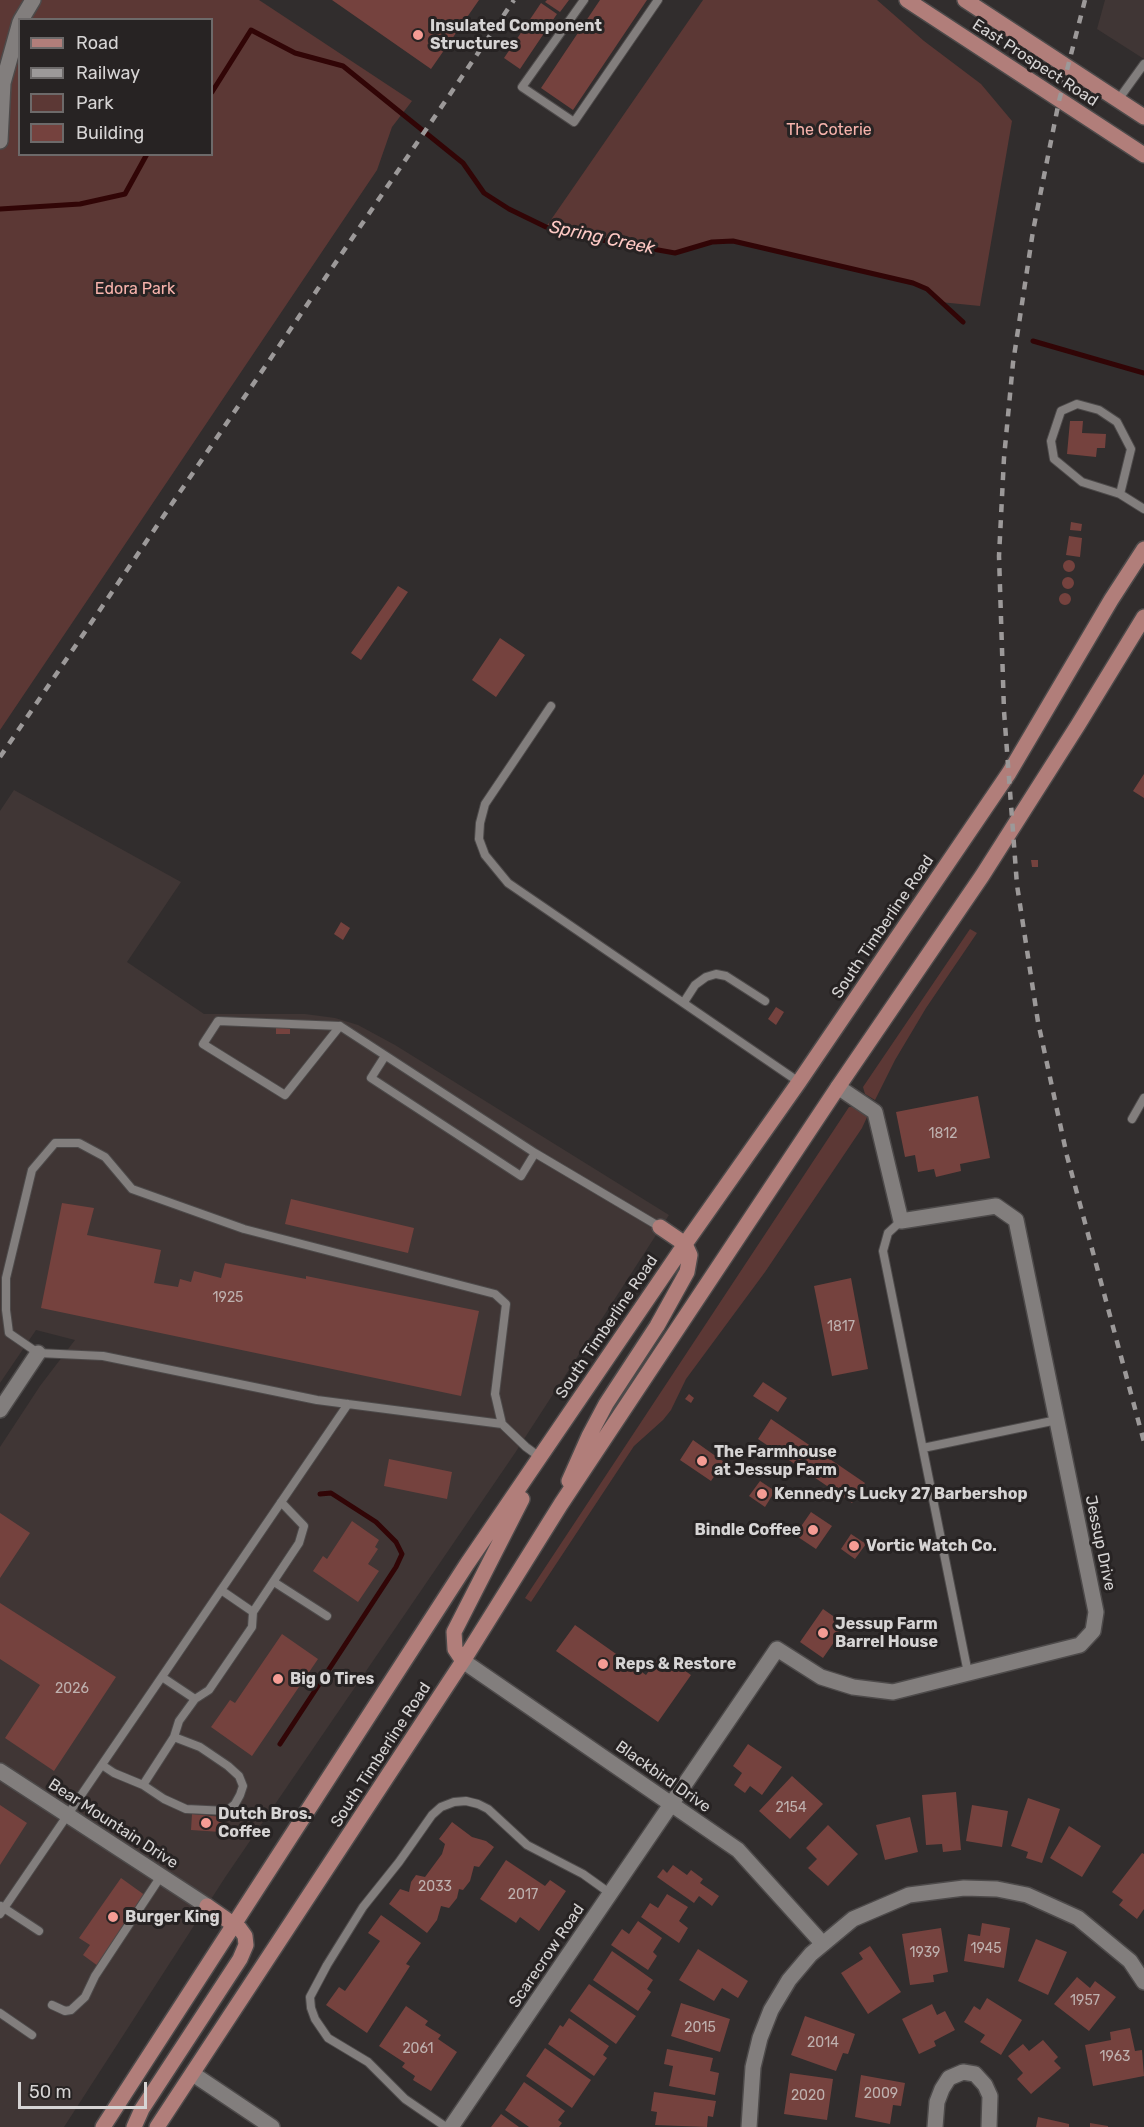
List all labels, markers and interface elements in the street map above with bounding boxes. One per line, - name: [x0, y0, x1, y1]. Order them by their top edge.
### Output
- street label: East Prospect Road: [969, 15, 1101, 111]
- place label: Insulated Component Structures: [430, 16, 602, 54]
- legend: [18, 18, 213, 156]
- marker: Insulated Component Structures: [411, 28, 425, 42]
- text: Road: [76, 32, 119, 54]
- text: Railway: [76, 62, 140, 84]
- text: Park: [76, 92, 113, 114]
- park label: The Coterie: [786, 120, 872, 140]
- text: Building: [76, 122, 144, 144]
- water label: Spring Creek: [547, 216, 657, 260]
- park label: Edora Park: [95, 279, 175, 299]
- street label: South Timberline Road: [828, 852, 938, 1002]
- house number: 1812: [928, 1126, 958, 1142]
- street label: South Timberline Road: [552, 1252, 662, 1402]
- house number: 1925: [213, 1290, 243, 1306]
- house number: 1817: [827, 1319, 855, 1335]
- place label: The Farmhouse at Jessup Farm: [714, 1442, 837, 1480]
- marker: The Farmhouse at Jessup Farm: [695, 1454, 709, 1468]
- place label: Kennedy's Lucky 27 Barbershop: [774, 1484, 1028, 1504]
- marker: Kennedy's Lucky 27 Barbershop: [755, 1487, 769, 1501]
- street label: Jessup Drive: [1081, 1494, 1119, 1592]
- place label: Bindle Coffee: [695, 1520, 801, 1540]
- marker: Bindle Coffee: [806, 1523, 820, 1537]
- place label: Vortic Watch Co.: [866, 1536, 997, 1556]
- marker: Vortic Watch Co.: [847, 1539, 861, 1553]
- place label: Jessup Farm Barrel House: [835, 1614, 938, 1652]
- marker: Jessup Farm Barrel House: [816, 1626, 830, 1640]
- place label: Reps & Restore: [615, 1654, 736, 1674]
- marker: Reps & Restore: [596, 1657, 610, 1671]
- place label: Big O Tires: [290, 1669, 374, 1689]
- marker: Big O Tires: [271, 1672, 285, 1686]
- street label: South Timberline Road: [327, 1679, 435, 1831]
- house number: 2026: [55, 1681, 89, 1697]
- street label: Blackbird Drive: [612, 1737, 714, 1817]
- street label: Bear Mountain Drive: [45, 1775, 181, 1873]
- house number: 2154: [775, 1800, 807, 1816]
- place label: Dutch Bros. Coffee: [218, 1804, 312, 1842]
- marker: Dutch Bros. Coffee: [199, 1816, 213, 1830]
- house number: 2033: [418, 1879, 452, 1895]
- house number: 2017: [508, 1887, 538, 1903]
- street label: Scarecrow Road: [505, 1901, 589, 2011]
- place label: Burger King: [125, 1907, 220, 1927]
- marker: Burger King: [106, 1910, 120, 1924]
- house number: 1945: [970, 1941, 1002, 1957]
- house number: 1939: [910, 1945, 940, 1961]
- house number: 1957: [1070, 1993, 1100, 2009]
- house number: 2015: [684, 2020, 716, 2036]
- house number: 2014: [807, 2035, 839, 2051]
- house number: 2061: [402, 2041, 434, 2057]
- house number: 1963: [1099, 2049, 1131, 2065]
- scale bar: [21, 2070, 150, 2108]
- text: 50 m: [29, 2081, 72, 2103]
- house number: 2009: [864, 2086, 898, 2102]
- house number: 2020: [791, 2088, 825, 2104]

